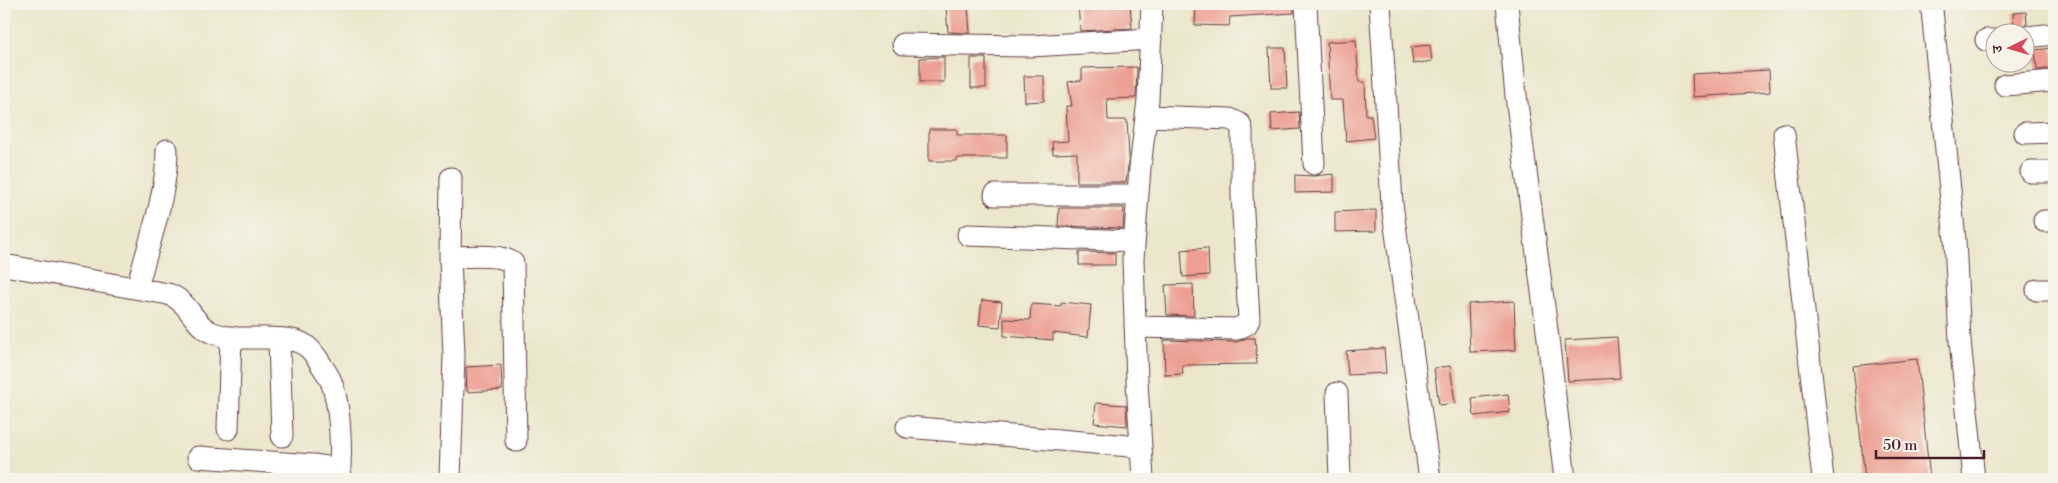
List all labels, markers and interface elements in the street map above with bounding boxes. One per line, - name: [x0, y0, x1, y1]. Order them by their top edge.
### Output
- north arrow: [1986, 22, 2036, 72]
- text: उ: [1989, 44, 2007, 54]
- scale bar: [1876, 428, 1983, 460]
- text: 50 m: [1883, 436, 1917, 455]

